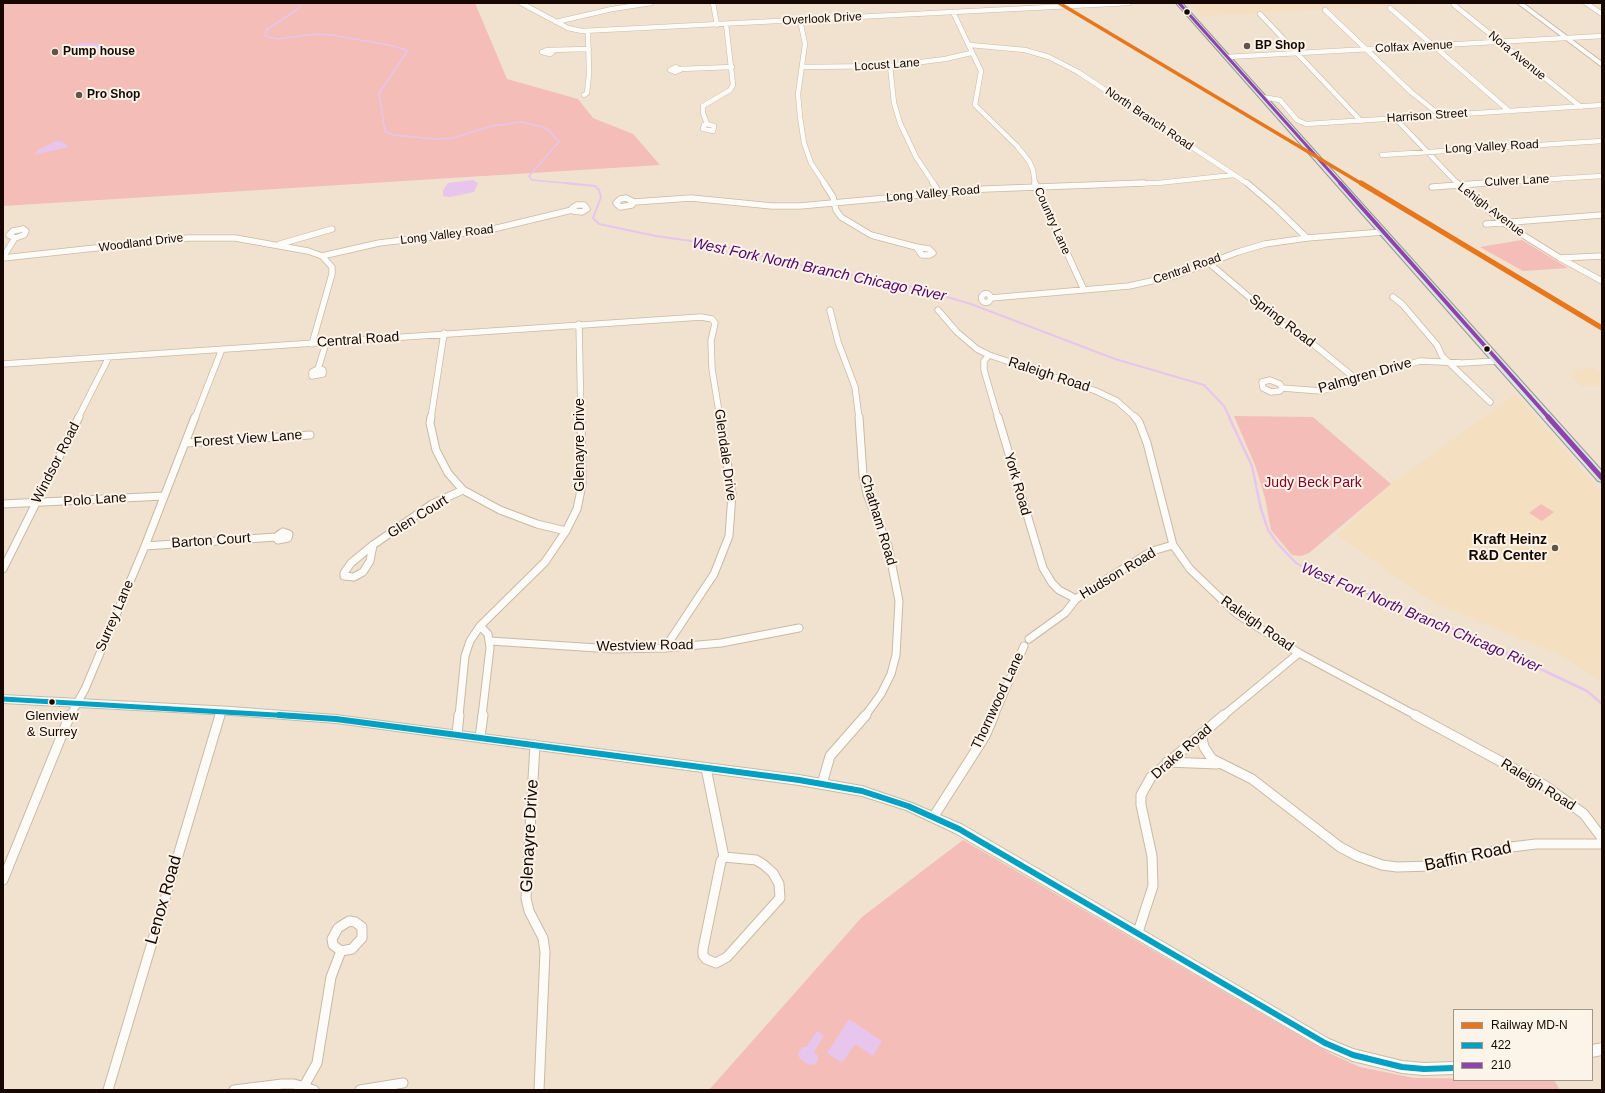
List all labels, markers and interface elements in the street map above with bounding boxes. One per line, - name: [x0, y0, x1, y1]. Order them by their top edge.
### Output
- unlabelled marker: [1182, 7, 1192, 17]
- street label: Overlook Drive: [782, 10, 862, 28]
- street label: Nora Avenue: [1485, 28, 1549, 84]
- street label: Colfax Avenue: [1375, 38, 1453, 56]
- place label: BP Shop: [1255, 39, 1305, 53]
- marker: BP Shop: [1242, 41, 1252, 51]
- place label: Pump house: [63, 45, 135, 59]
- marker: Pump house: [50, 47, 60, 57]
- street label: Locust Lane: [854, 56, 920, 74]
- street label: North Branch Road: [1102, 84, 1196, 154]
- place label: Pro Shop: [87, 88, 140, 102]
- marker: Pro Shop: [74, 90, 84, 100]
- street label: Harrison Street: [1386, 106, 1468, 126]
- street label: Long Valley Road: [1445, 137, 1539, 157]
- street label: Culver Lane: [1484, 172, 1550, 190]
- street label: Lehigh Avenue: [1455, 180, 1527, 240]
- street label: Long Valley Road: [886, 183, 980, 205]
- street label: Country Lane: [1031, 185, 1073, 257]
- street label: Long Valley Road: [400, 222, 494, 248]
- street label: Woodland Drive: [98, 231, 184, 255]
- water label: West Fork North Branch Chicago River: [690, 234, 948, 306]
- street label: Central Road: [1151, 251, 1223, 287]
- street label: Spring Road: [1246, 291, 1318, 351]
- street label: Central Road: [316, 329, 400, 351]
- unlabelled marker: [1482, 344, 1492, 354]
- street label: Raleigh Road: [1006, 354, 1092, 396]
- street label: Palmgren Drive: [1316, 355, 1414, 397]
- street label: Glenayre Drive: [572, 398, 588, 492]
- street label: Glendale Drive: [710, 408, 740, 502]
- street label: Windsor Road: [28, 420, 84, 506]
- street label: Forest View Lane: [193, 427, 303, 451]
- street label: York Road: [1000, 451, 1034, 517]
- street label: Chatham Road: [856, 473, 900, 567]
- park label: Judy Beck Park: [1264, 475, 1362, 491]
- street label: Polo Lane: [63, 489, 127, 511]
- street label: Glen Court: [385, 492, 451, 542]
- street label: Barton Court: [171, 530, 251, 552]
- place label: Kraft Heinz R&D Center: [1468, 532, 1547, 564]
- marker: Kraft Heinz R&D Center: [1550, 543, 1560, 553]
- street label: Hudson Road: [1077, 545, 1159, 603]
- water label: West Fork North Branch Chicago River: [1298, 559, 1544, 677]
- street label: Surrey Lane: [92, 578, 138, 654]
- street label: Raleigh Road: [1217, 593, 1297, 655]
- street label: Westview Road: [596, 637, 694, 655]
- street label: Thornwood Lane: [968, 650, 1028, 752]
- marker: Glenview & Surrey: [47, 697, 57, 707]
- place label: Glenview & Surrey: [25, 708, 79, 739]
- street label: Drake Road: [1148, 721, 1216, 783]
- street label: Raleigh Road: [1498, 755, 1578, 815]
- street label: Glenayre Drive: [517, 779, 543, 893]
- street label: Baffin Road: [1423, 838, 1513, 876]
- street label: Lenox Road: [142, 853, 186, 947]
- legend: [1453, 1009, 1593, 1081]
- text: Railway MD-N: [1491, 1018, 1568, 1032]
- text: 422: [1491, 1038, 1511, 1052]
- text: 210: [1491, 1058, 1511, 1072]

